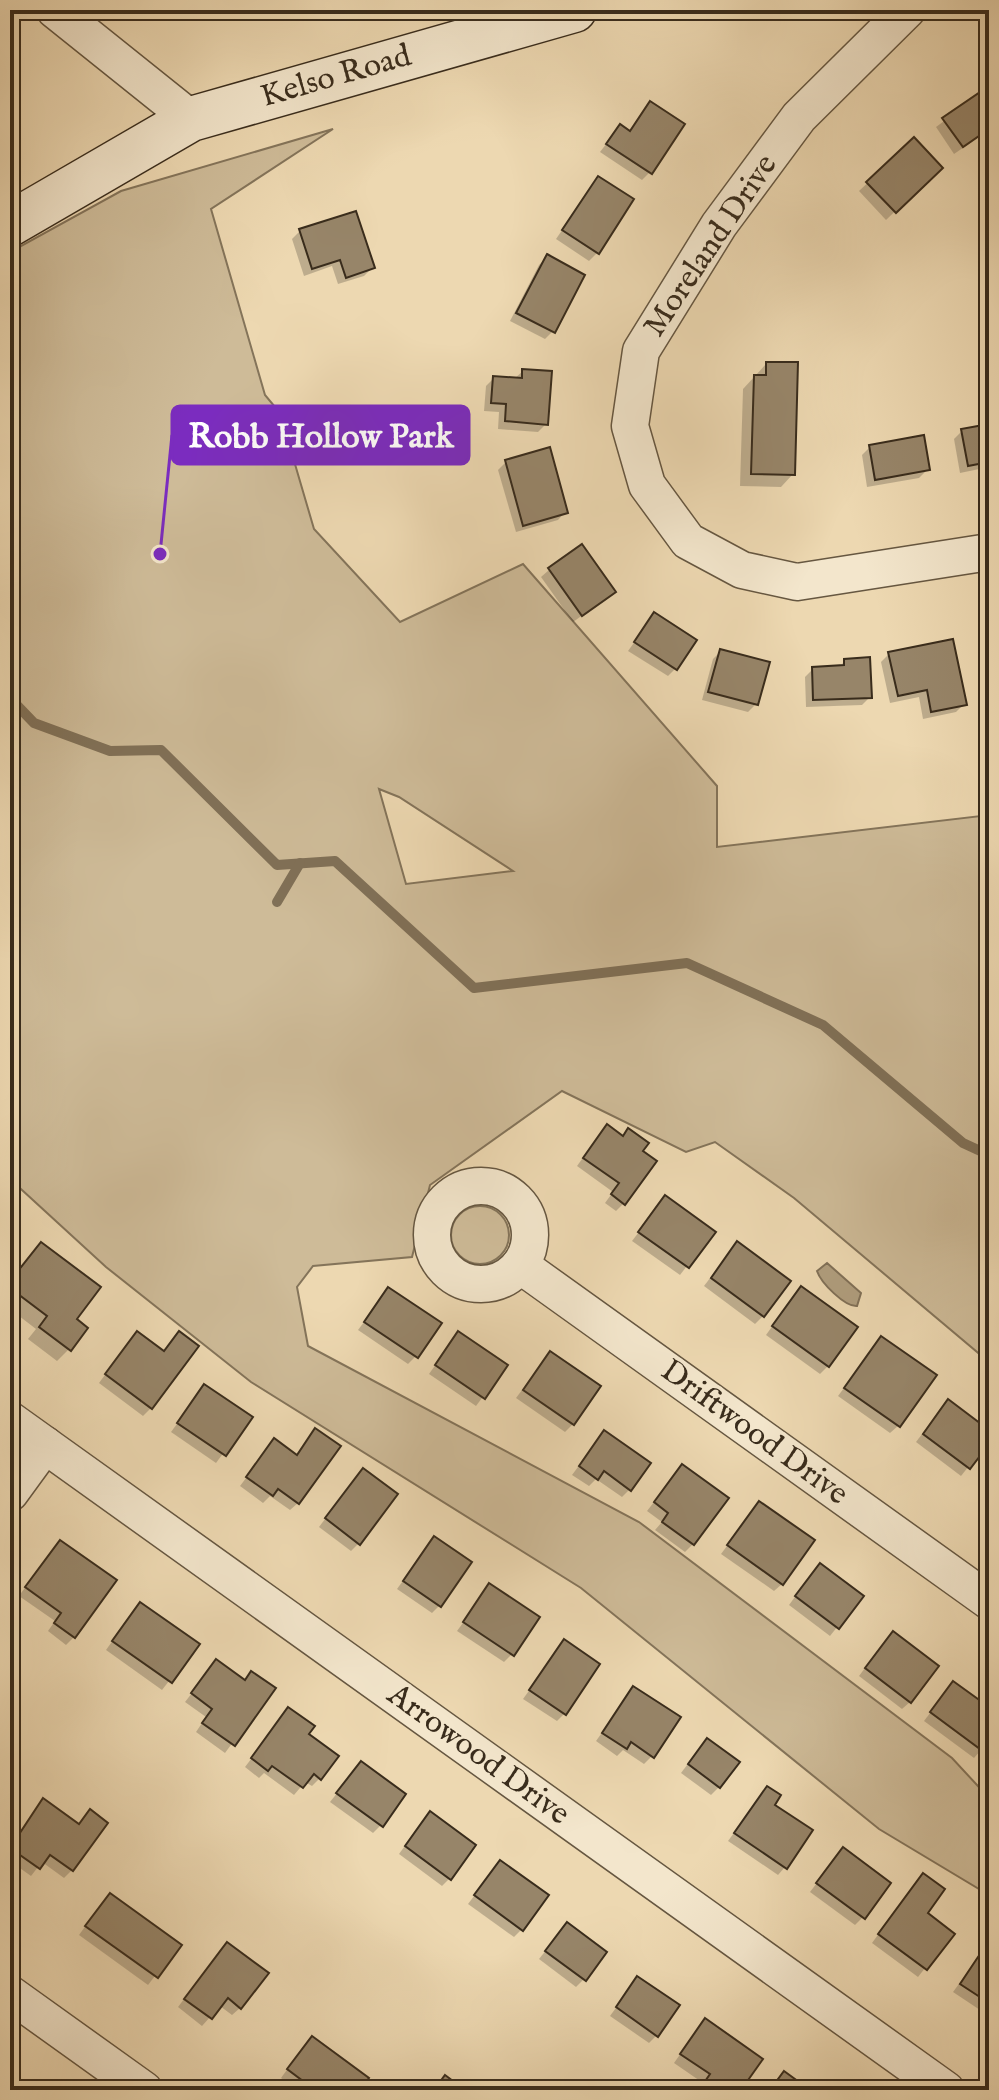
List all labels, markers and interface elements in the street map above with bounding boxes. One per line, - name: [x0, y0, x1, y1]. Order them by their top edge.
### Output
- street label: Kelso Road: [256, 36, 417, 118]
- street label: Moreland Drive: [635, 147, 787, 345]
- callout: Robb Hollow Park: [172, 406, 469, 464]
- text: Robb Hollow Park: [188, 416, 455, 459]
- street label: Driftwood Drive: [652, 1351, 856, 1515]
- street label: Arrowood Drive: [378, 1674, 577, 1835]

